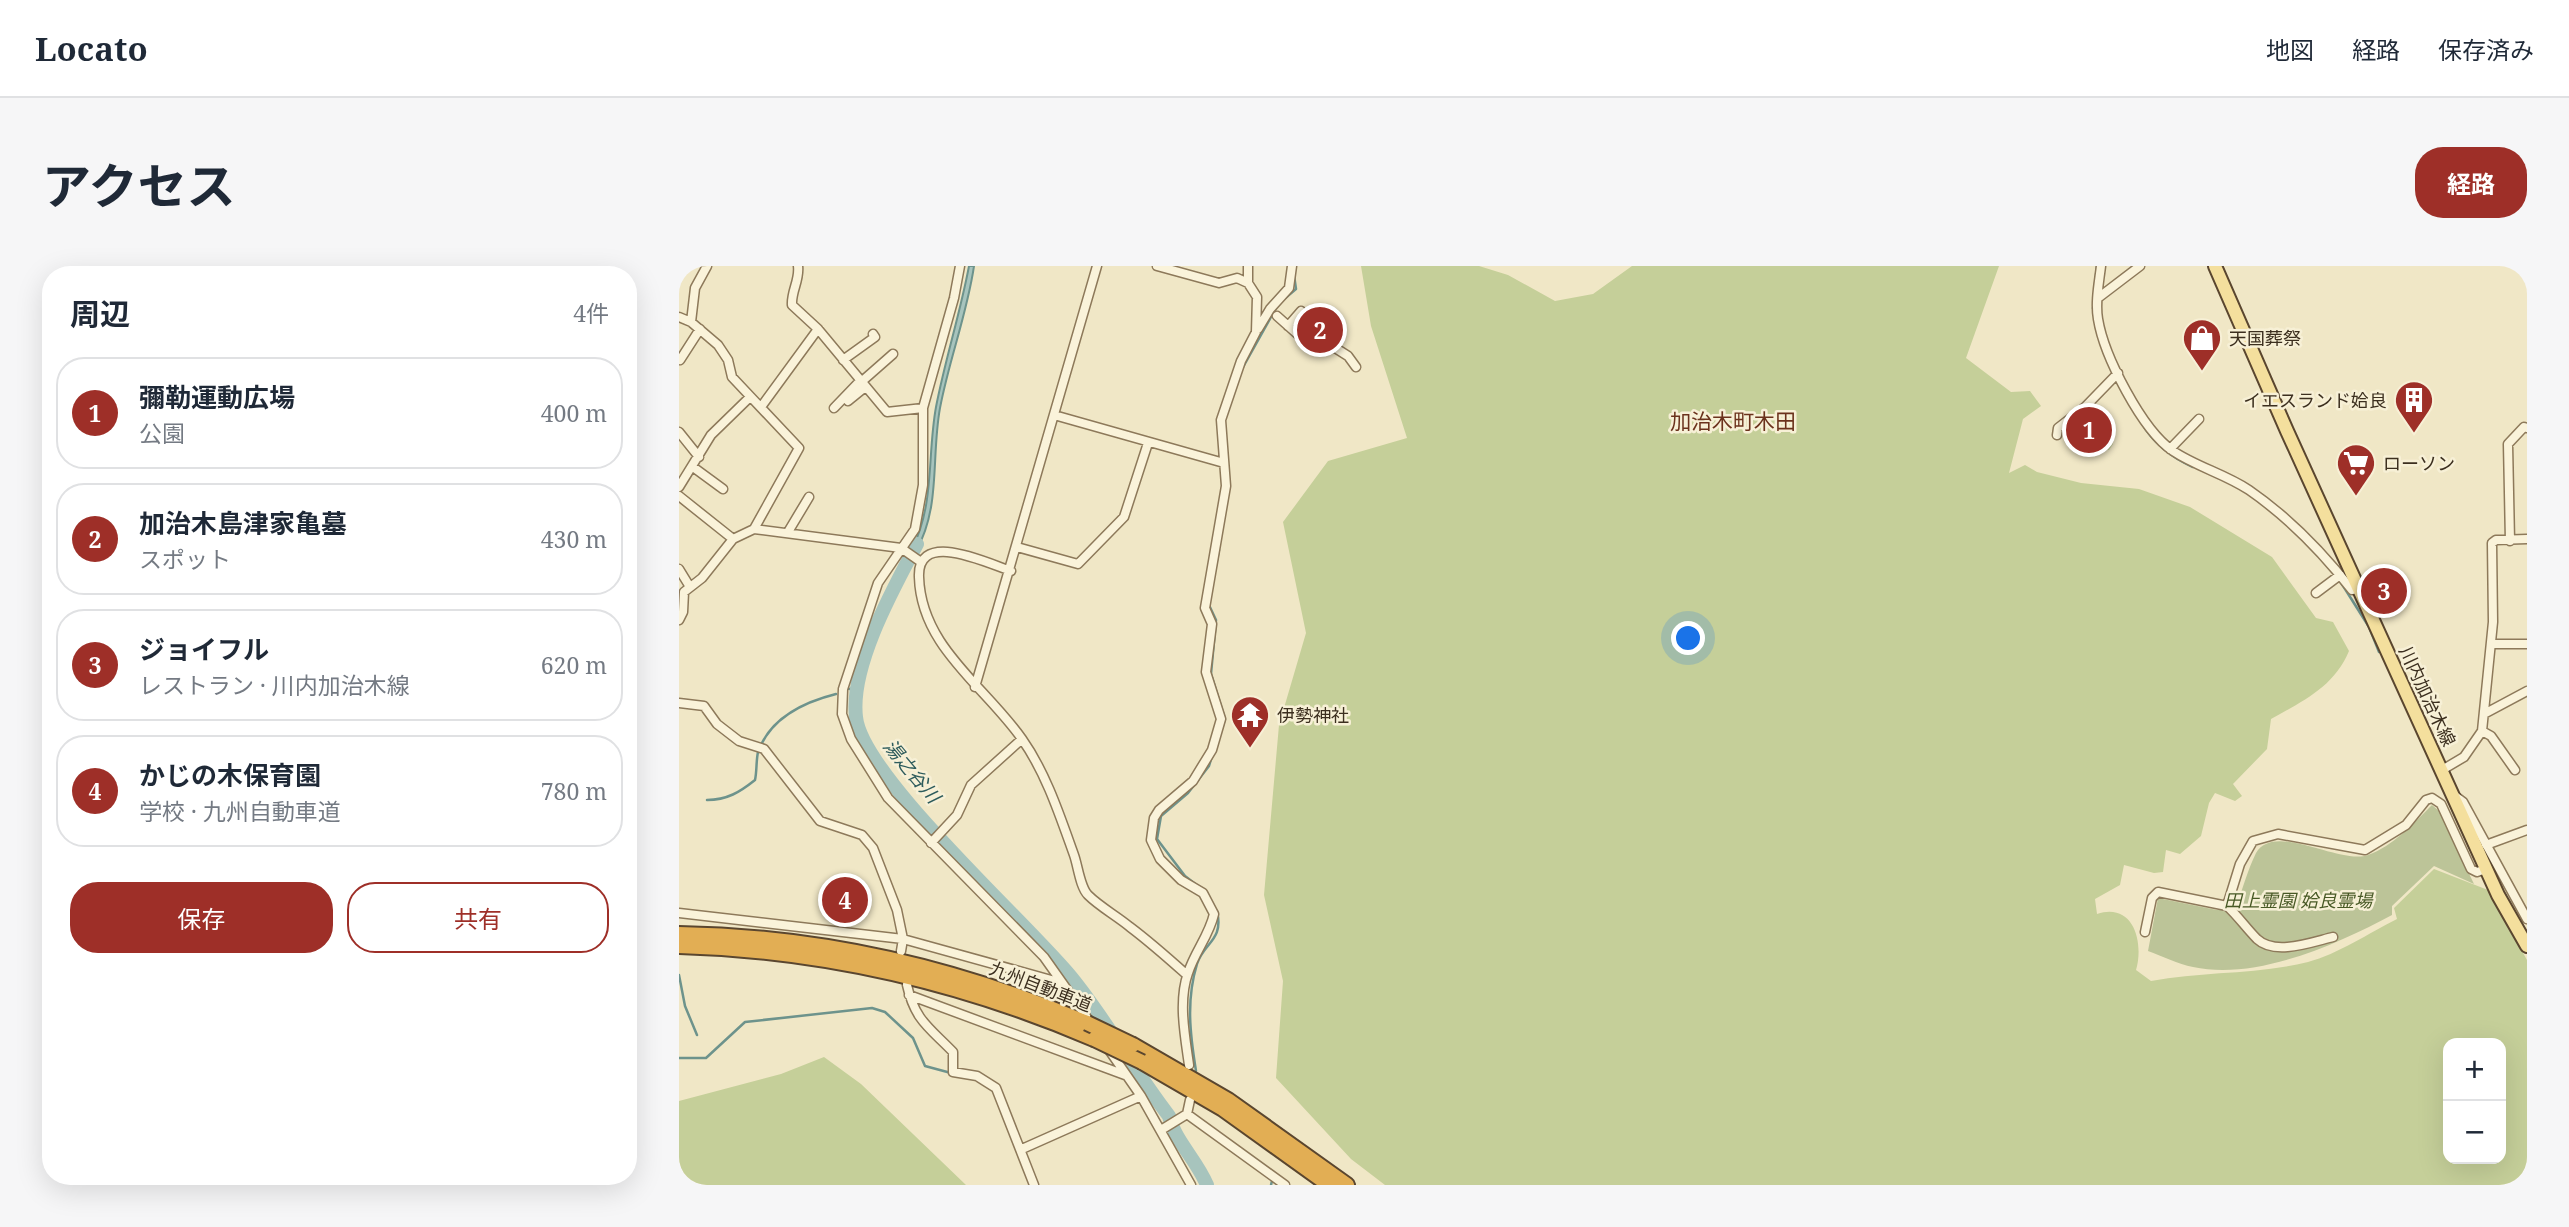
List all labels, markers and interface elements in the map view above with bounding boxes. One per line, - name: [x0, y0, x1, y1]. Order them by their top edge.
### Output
- text: Locato: [35, 26, 148, 71]
- text: 地図: [2266, 33, 2314, 66]
- text: 経路: [2352, 33, 2400, 66]
- text: 保存済み: [2438, 33, 2534, 66]
- button: 経路: [2415, 147, 2527, 218]
- text: アクセス: [42, 152, 236, 218]
- text: 周辺: [70, 293, 130, 334]
- text: 4件: [573, 297, 609, 329]
- pin: 2: [1297, 304, 1343, 356]
- shop icon: 天国葬祭: [2181, 317, 2223, 372]
- place label: 天国葬祭: [2229, 326, 2301, 350]
- text: 彌勒運動広場: [139, 379, 295, 415]
- building icon: イエスランド姶良: [2393, 379, 2435, 434]
- place label: イエスランド姶良: [2243, 388, 2387, 412]
- text: 1: [89, 397, 102, 429]
- text: 400 m: [541, 397, 607, 429]
- pin: 1: [2066, 404, 2112, 456]
- district label: 加治木町木田: [1670, 407, 1796, 435]
- text: 公園: [139, 417, 185, 449]
- supermarket icon: ローソン: [2335, 442, 2377, 497]
- place label: ローソン: [2383, 451, 2455, 475]
- text: 加治木島津家亀墓: [139, 505, 347, 541]
- text: 2: [89, 523, 102, 555]
- text: 430 m: [541, 523, 607, 555]
- text: スポット: [139, 543, 231, 575]
- pin: 3: [2361, 565, 2407, 617]
- your location: [1671, 621, 1705, 655]
- text: ジョイフル: [139, 631, 269, 667]
- street label: 川内加治木線: [2394, 642, 2462, 750]
- text: 3: [89, 649, 102, 681]
- text: 620 m: [541, 649, 607, 681]
- text: レストラン · 川内加治木線: [139, 669, 410, 701]
- temple icon: 伊勢神社: [1229, 694, 1271, 749]
- place label: 伊勢神社: [1277, 703, 1349, 727]
- water label: 湯之谷川: [878, 734, 948, 810]
- text: かじの木保育園: [139, 757, 321, 793]
- text: 4: [89, 775, 102, 807]
- text: 780 m: [541, 775, 607, 807]
- text: 学校 · 九州自動車道: [139, 795, 341, 827]
- pin: 4: [822, 874, 868, 926]
- button: 保存: [70, 882, 333, 953]
- button: 共有: [347, 882, 609, 953]
- park label: 田上霊園 姶良霊場: [2224, 888, 2374, 912]
- street label: 九州自動車道: [986, 955, 1096, 1017]
- map controls: [2443, 1038, 2506, 1164]
- button: +: [2443, 1038, 2506, 1101]
- button: −: [2443, 1101, 2506, 1164]

